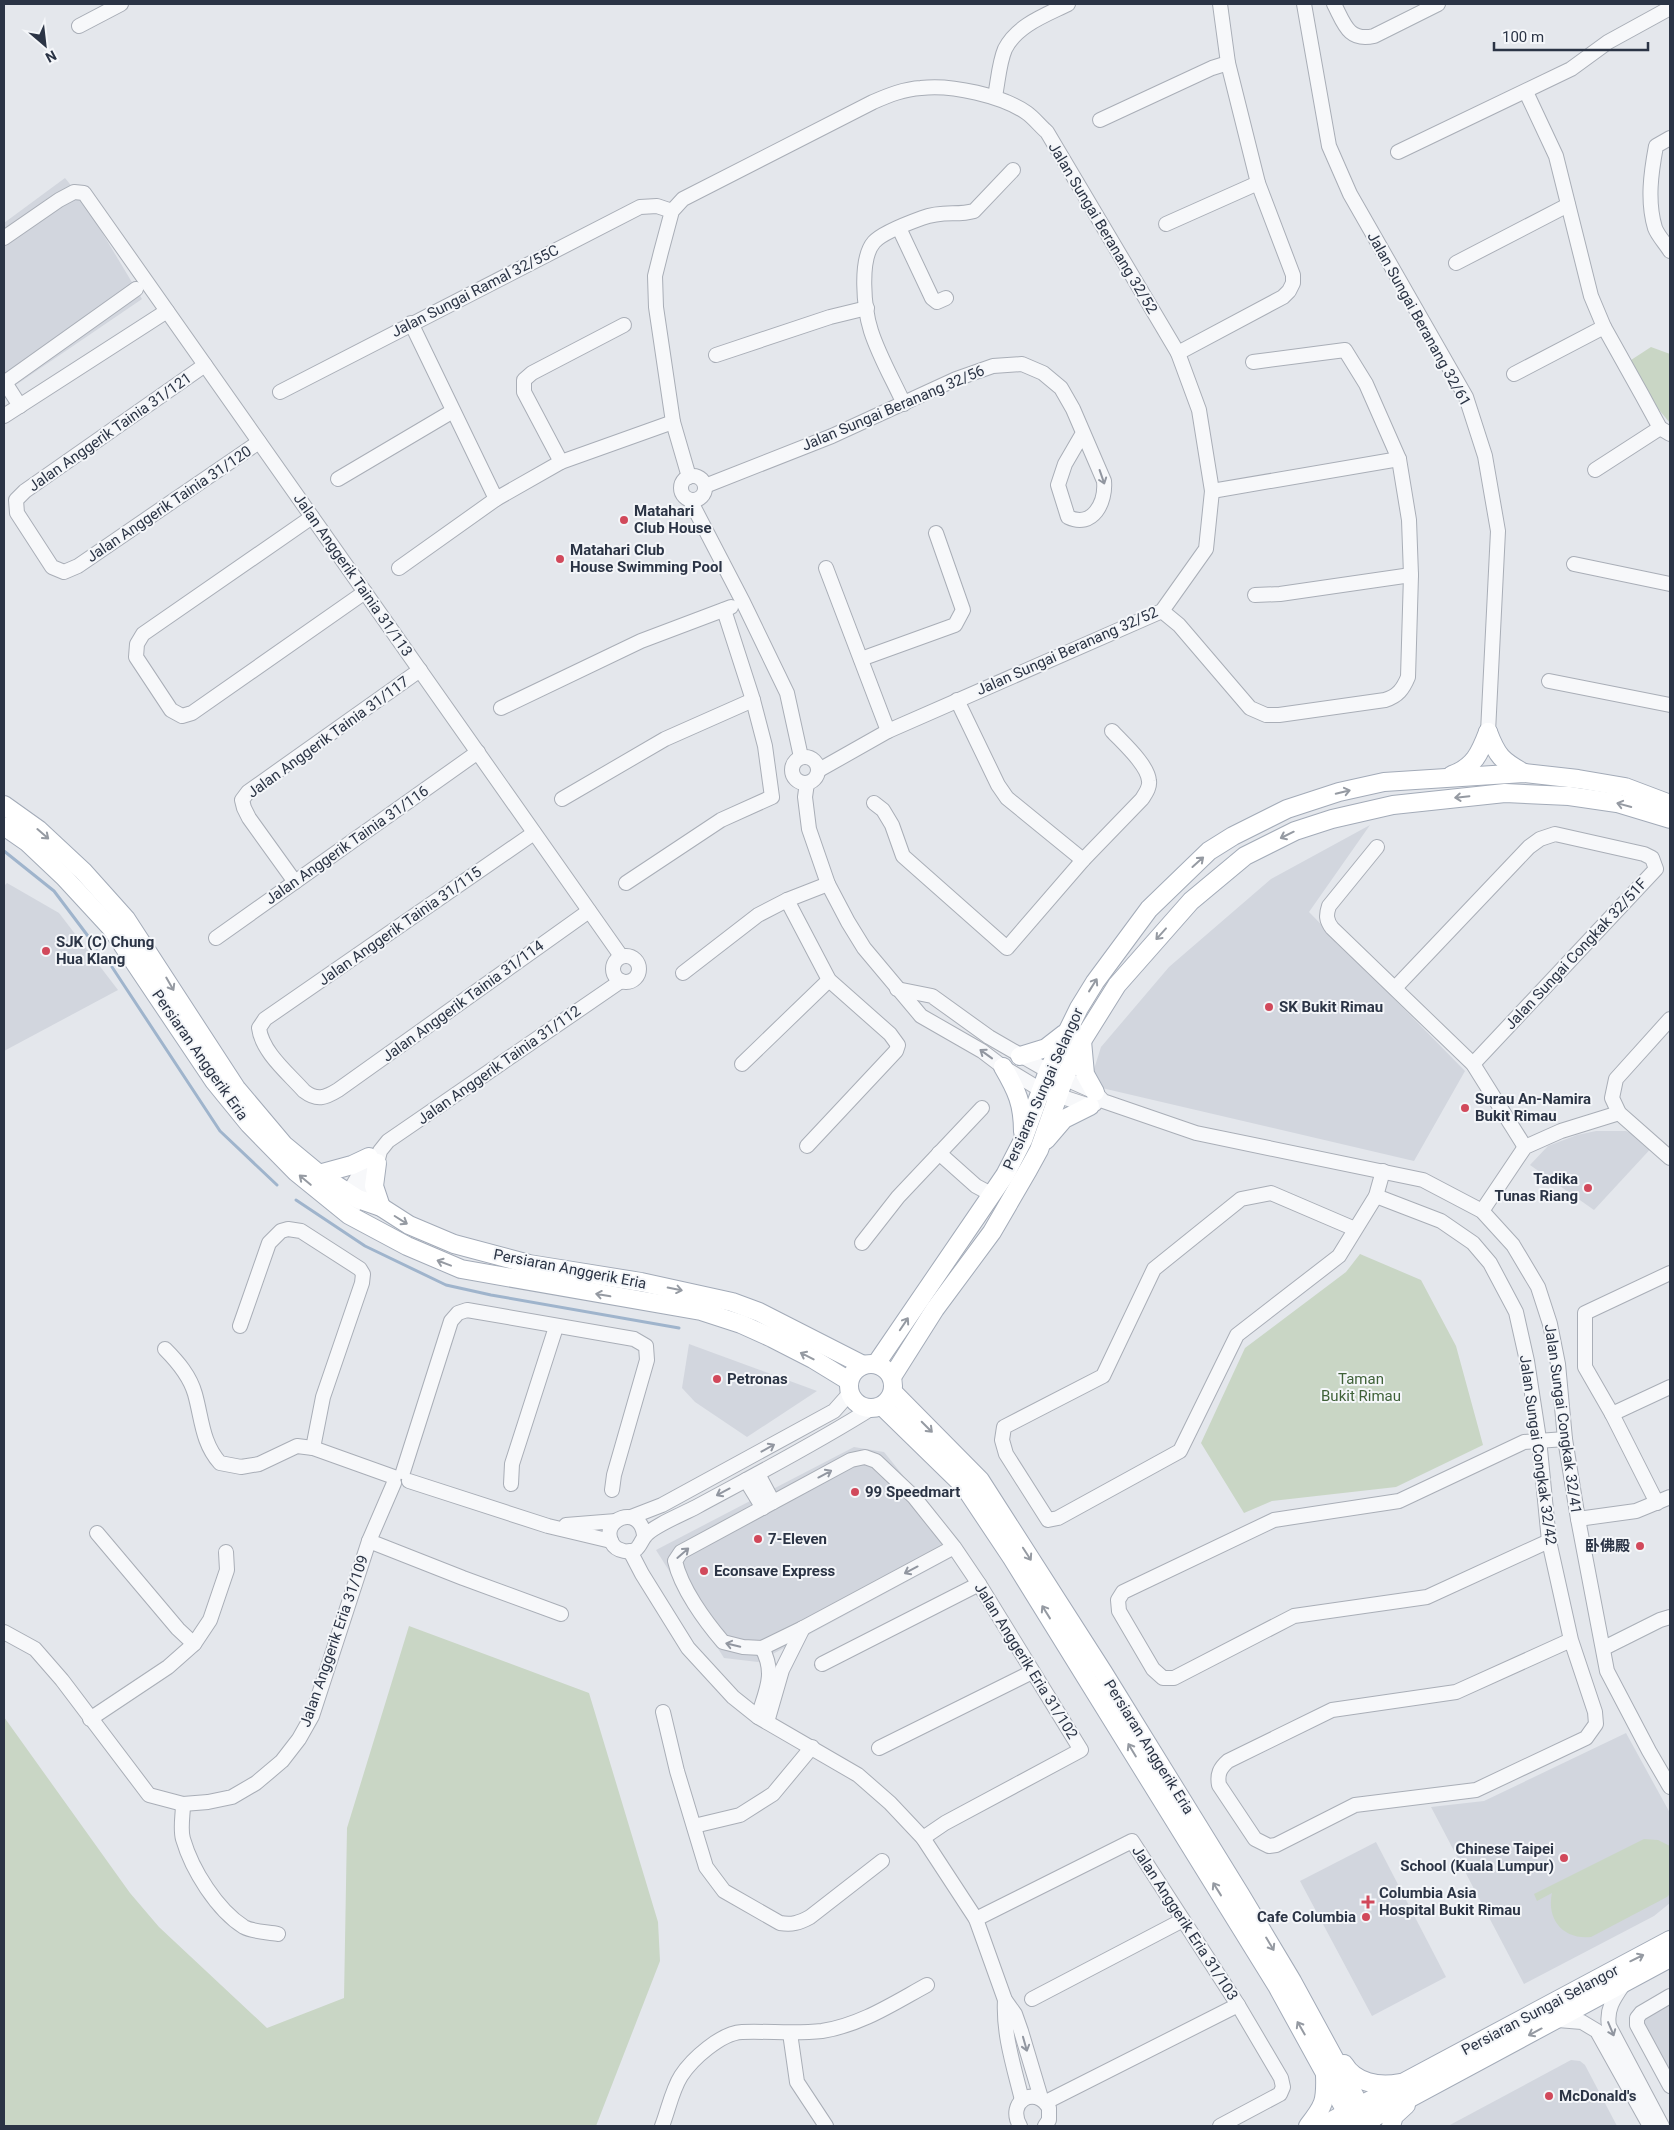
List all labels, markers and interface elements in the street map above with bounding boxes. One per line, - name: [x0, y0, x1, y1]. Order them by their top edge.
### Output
- north arrow: [20, 20, 70, 70]
- scale bar: [1494, 20, 1648, 52]
- text: 100 m: [1502, 28, 1544, 46]
- text: N: [43, 47, 59, 66]
- street label: Jalan Sungai Beranang 32/52: [1045, 139, 1161, 317]
- street label: Jalan Sungai Beranang 32/61: [1363, 229, 1475, 409]
- street label: Jalan Sungai Ramal 32/55C: [388, 241, 562, 341]
- street label: Jalan Sungai Beranang 32/56: [799, 361, 987, 455]
- street label: Jalan Anggerik Tainia 31/121: [25, 369, 195, 495]
- street label: Jalan Anggerik Tainia 31/120: [83, 442, 255, 566]
- one-way arrow: [1098, 469, 1107, 485]
- street label: Jalan Anggerik Tainia 31/113: [290, 490, 416, 660]
- place label: Matahari Club House: [634, 502, 712, 537]
- marker: Matahari Club House: [618, 514, 630, 526]
- place label: Matahari Club House Swimming Pool: [570, 541, 722, 576]
- marker: Matahari Club House Swimming Pool: [554, 553, 566, 565]
- street label: Jalan Sungai Beranang 32/52: [973, 603, 1161, 699]
- street label: Jalan Anggerik Tainia 31/117: [244, 672, 412, 802]
- street label: Jalan Anggerik Tainia 31/116: [262, 782, 432, 908]
- one-way arrow: [1334, 787, 1350, 796]
- one-way arrow: [1455, 792, 1471, 802]
- one-way arrow: [1616, 799, 1632, 809]
- one-way arrow: [36, 828, 49, 839]
- one-way arrow: [1280, 830, 1295, 840]
- one-way arrow: [1191, 856, 1204, 868]
- street label: Jalan Anggerik Tainia 31/115: [315, 863, 485, 989]
- street label: Jalan Sungai Congkak 32/51F: [1501, 875, 1651, 1033]
- one-way arrow: [1155, 928, 1166, 941]
- place label: SJK (C) Chung Hua Klang: [56, 933, 154, 968]
- street label: Jalan Anggerik Tainia 31/114: [379, 936, 548, 1066]
- marker: SJK (C) Chung Hua Klang: [40, 945, 52, 957]
- one-way arrow: [165, 976, 175, 990]
- one-way arrow: [1088, 978, 1098, 992]
- street label: Persiaran Anggerik Eria: [148, 986, 252, 1124]
- place label: SK Bukit Rimau: [1279, 998, 1383, 1016]
- marker: SK Bukit Rimau: [1263, 1001, 1275, 1013]
- street label: Jalan Anggerik Tainia 31/112: [414, 1002, 584, 1128]
- street label: Persiaran Sungai Selangor: [999, 1005, 1087, 1173]
- one-way arrow: [979, 1049, 993, 1059]
- place label: Surau An-Namira Bukit Rimau: [1475, 1090, 1591, 1125]
- marker: Surau An-Namira Bukit Rimau: [1459, 1102, 1471, 1114]
- place label: Tadika Tunas Riang: [1494, 1170, 1578, 1205]
- one-way arrow: [299, 1175, 312, 1186]
- marker: Tadika Tunas Riang: [1582, 1182, 1594, 1194]
- one-way arrow: [393, 1215, 407, 1225]
- street label: Persiaran Anggerik Eria: [492, 1245, 648, 1293]
- one-way arrow: [437, 1258, 452, 1267]
- one-way arrow: [667, 1284, 683, 1294]
- one-way arrow: [595, 1289, 611, 1299]
- one-way arrow: [899, 1317, 909, 1331]
- street label: Jalan Sungai Congkak 32/41: [1541, 1323, 1585, 1515]
- one-way arrow: [800, 1351, 815, 1361]
- street label: Jalan Sungai Congkak 32/42: [1516, 1354, 1560, 1546]
- place label: Petronas: [727, 1370, 788, 1388]
- park label: Taman Bukit Rimau: [1321, 1370, 1401, 1405]
- marker: Petronas: [711, 1373, 723, 1385]
- one-way arrow: [921, 1420, 933, 1433]
- one-way arrow: [760, 1443, 775, 1452]
- one-way arrow: [817, 1469, 832, 1478]
- place label: 99 Speedmart: [865, 1483, 960, 1501]
- marker: 99 Speedmart: [849, 1486, 861, 1498]
- one-way arrow: [716, 1488, 731, 1497]
- place label: 7-Eleven: [768, 1530, 827, 1548]
- marker: 7-Eleven: [752, 1533, 764, 1545]
- place label: 卧佛殿: [1585, 1537, 1630, 1555]
- marker: 卧佛殿: [1634, 1540, 1646, 1552]
- one-way arrow: [1022, 1546, 1032, 1560]
- one-way arrow: [676, 1547, 689, 1559]
- street label: Jalan Anggerik Eria 31/109: [296, 1553, 372, 1729]
- place label: Econsave Express: [714, 1562, 836, 1580]
- marker: Econsave Express: [698, 1565, 710, 1577]
- one-way arrow: [904, 1565, 918, 1575]
- street label: Jalan Anggerik Eria 31/102: [971, 1580, 1081, 1742]
- one-way arrow: [1041, 1606, 1051, 1620]
- one-way arrow: [725, 1640, 741, 1649]
- street label: Persiaran Anggerik Eria: [1100, 1676, 1198, 1818]
- one-way arrow: [1126, 1744, 1136, 1758]
- place label: Chinese Taipei School (Kuala Lumpur): [1400, 1840, 1554, 1875]
- street label: Jalan Anggerik Eria 31/103: [1128, 1842, 1242, 2004]
- marker: Chinese Taipei School (Kuala Lumpur): [1558, 1852, 1570, 1864]
- one-way arrow: [1211, 1882, 1221, 1896]
- place label: Columbia Asia Hospital Bukit Rimau: [1379, 1884, 1521, 1919]
- marker: Columbia Asia Hospital Bukit Rimau: [1361, 1895, 1375, 1909]
- place label: Cafe Columbia: [1257, 1908, 1356, 1926]
- marker: Cafe Columbia: [1360, 1911, 1372, 1923]
- one-way arrow: [1265, 1937, 1275, 1951]
- one-way arrow: [1630, 1953, 1645, 1963]
- street label: Persiaran Sungai Selangor: [1458, 1961, 1622, 2059]
- one-way arrow: [1295, 2021, 1305, 2036]
- one-way arrow: [1607, 2021, 1616, 2036]
- one-way arrow: [1528, 2027, 1543, 2037]
- one-way arrow: [1021, 2035, 1031, 2051]
- place label: McDonald's: [1559, 2087, 1637, 2105]
- marker: McDonald's: [1543, 2090, 1555, 2102]

